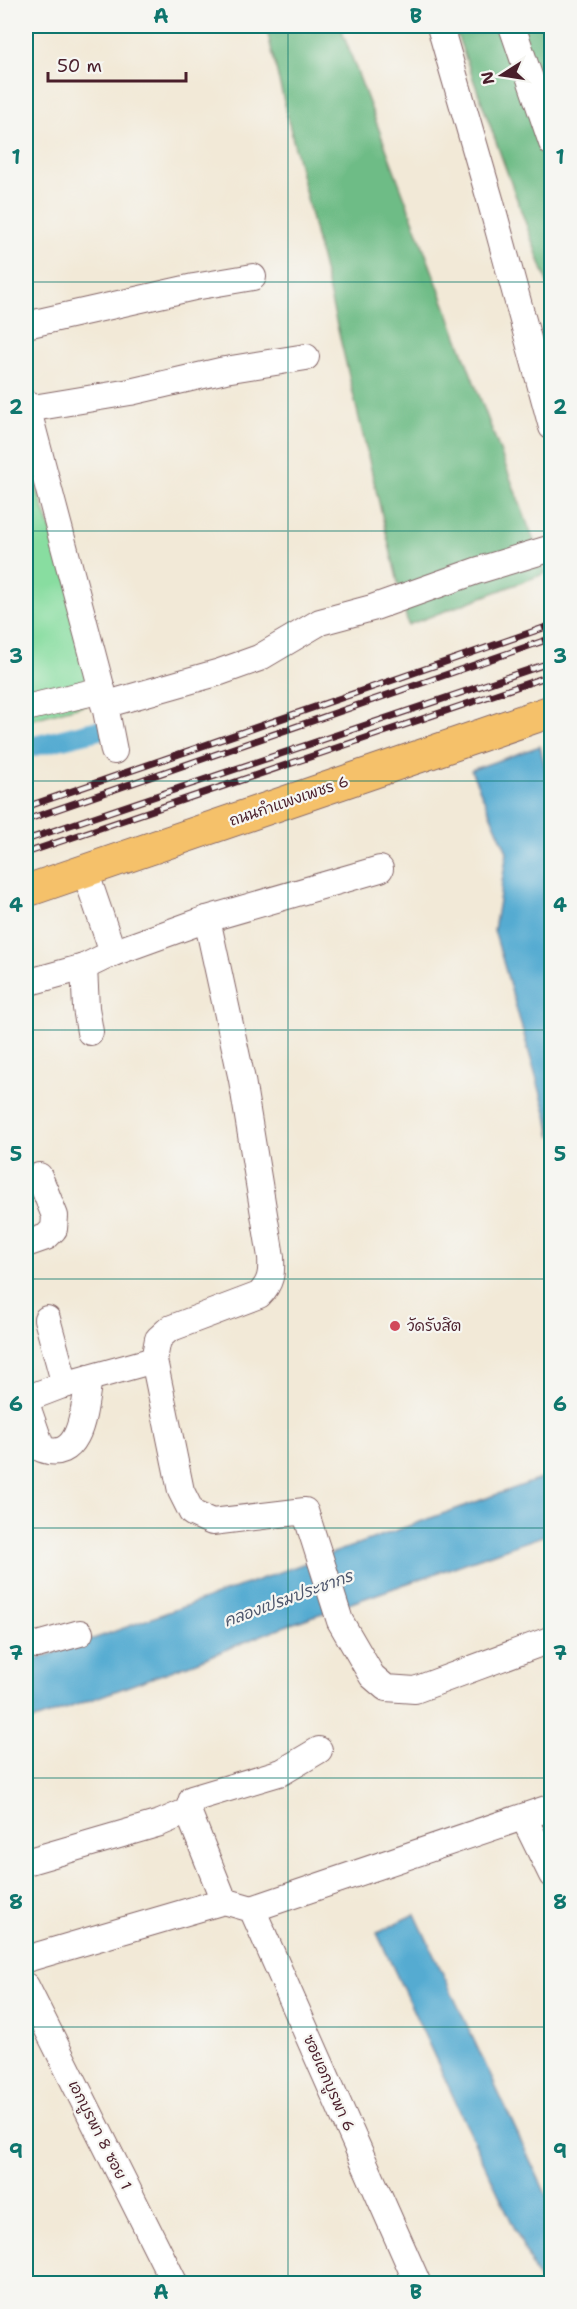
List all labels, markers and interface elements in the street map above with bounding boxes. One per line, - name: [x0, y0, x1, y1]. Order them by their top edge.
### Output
- text: A: [153, 3, 169, 29]
- text: B: [410, 3, 422, 29]
- scale bar: [48, 45, 186, 83]
- north arrow: [472, 45, 532, 105]
- text: 50 m: [57, 54, 102, 78]
- text: N: [476, 70, 499, 86]
- text: 1: [11, 144, 21, 170]
- text: 1: [555, 144, 565, 170]
- text: 2: [9, 394, 23, 420]
- text: 2: [553, 394, 567, 420]
- text: 3: [9, 643, 23, 669]
- text: 3: [553, 643, 567, 669]
- street label: ถนนกำแพงเพชร 6: [227, 771, 351, 831]
- text: 4: [9, 892, 23, 918]
- text: 4: [553, 892, 567, 918]
- text: 5: [10, 1141, 22, 1167]
- text: 5: [554, 1141, 566, 1167]
- place label: วัดรังสิต: [407, 1316, 461, 1336]
- marker: วัดรังสิต: [388, 1319, 402, 1333]
- text: 6: [9, 1391, 23, 1417]
- text: 6: [553, 1391, 567, 1417]
- water label: คลองเปรมประชากร: [221, 1565, 357, 1632]
- text: 7: [9, 1640, 23, 1666]
- text: 7: [553, 1640, 567, 1666]
- text: 8: [9, 1889, 23, 1915]
- text: 8: [553, 1889, 567, 1915]
- street label: ซอยเอกบูรพา 6: [298, 2032, 359, 2135]
- street label: เอกบูรพา 8 ซอย 1: [63, 2077, 136, 2193]
- text: 9: [9, 2138, 23, 2164]
- text: 9: [553, 2138, 567, 2164]
- text: A: [153, 2279, 169, 2305]
- text: B: [410, 2279, 422, 2305]

